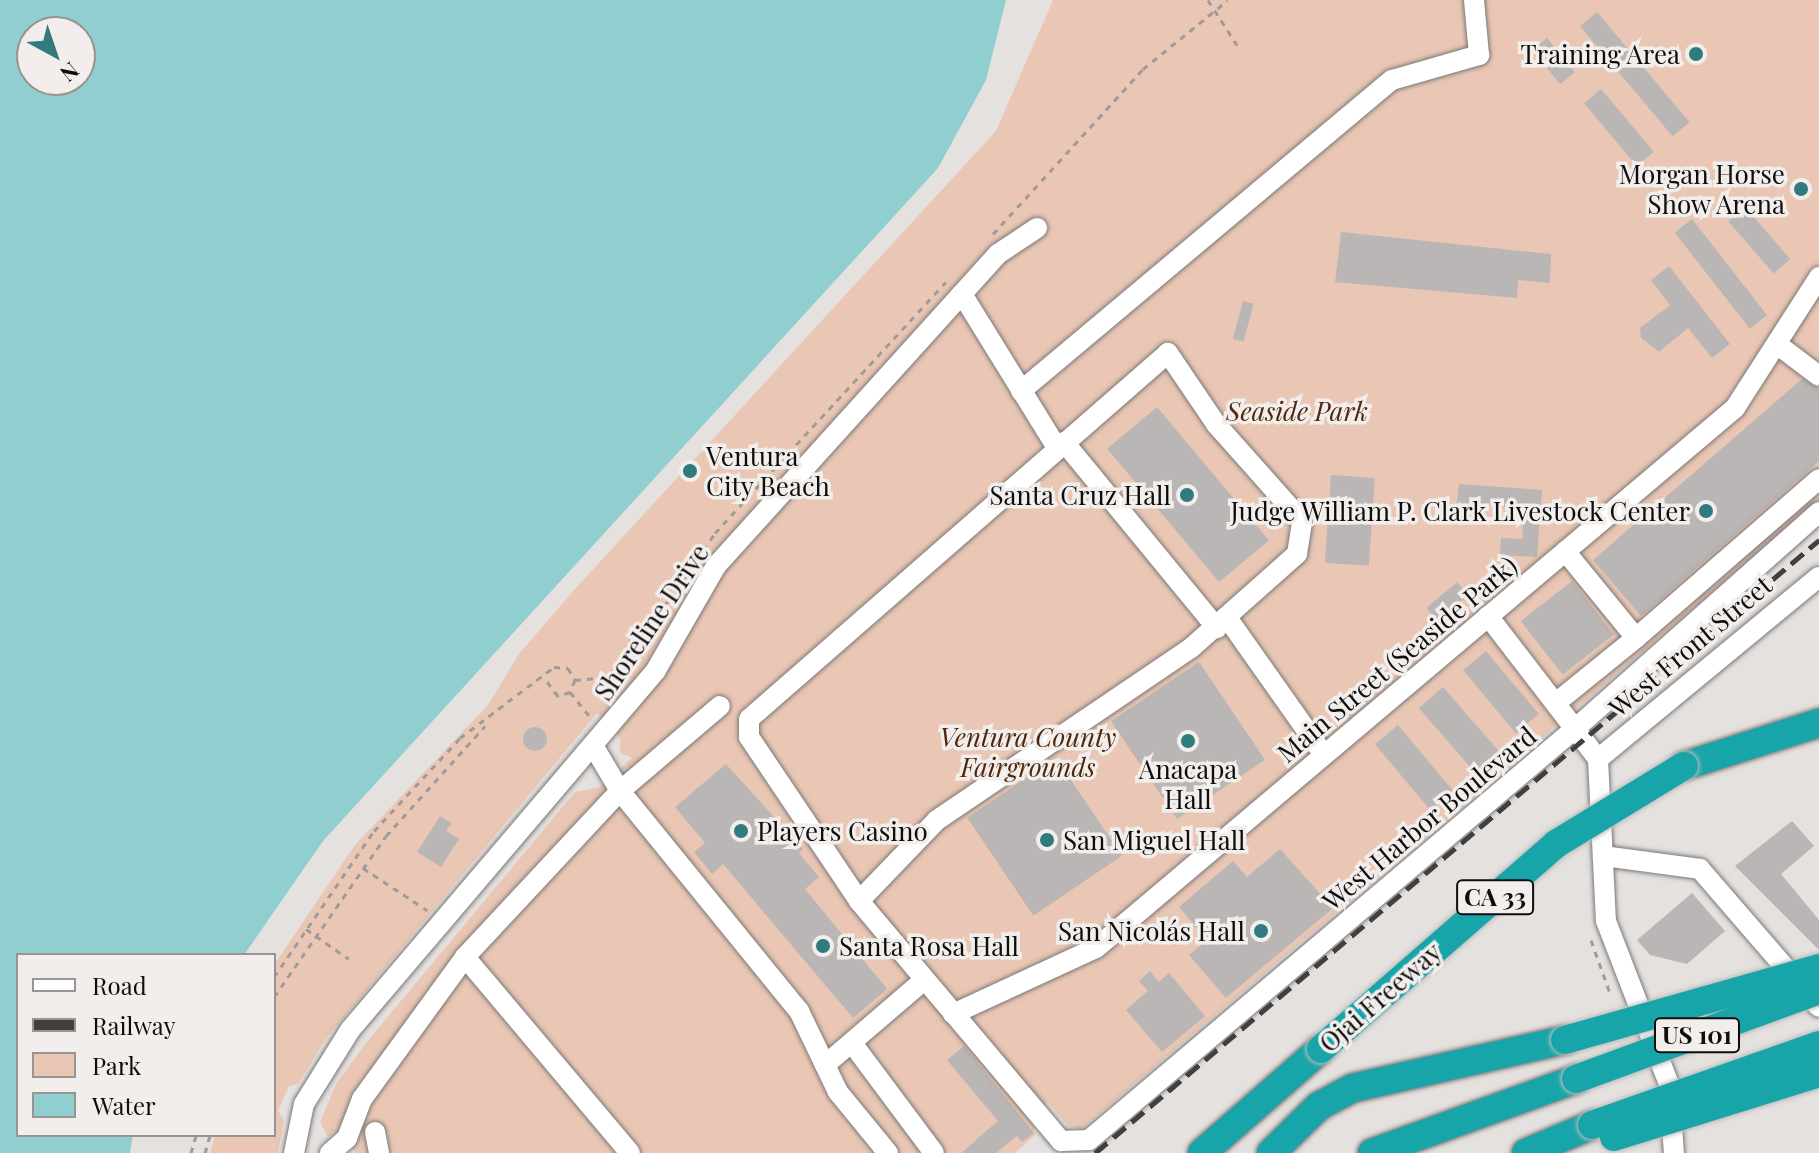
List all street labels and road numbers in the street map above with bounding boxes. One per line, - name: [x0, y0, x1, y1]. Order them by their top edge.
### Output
- street label: Shoreline Drive: [587, 538, 715, 706]
- street label: Main Street (Seaside Park): [1271, 549, 1523, 769]
- street label: West Front Street: [1602, 569, 1778, 723]
- street label: West Harbor Boulevard: [1316, 719, 1542, 917]
- road number: CA 33: [1455, 877, 1535, 917]
- street label: Ojai Freeway: [1313, 936, 1447, 1058]
- road number: US 101: [1653, 1015, 1741, 1055]

